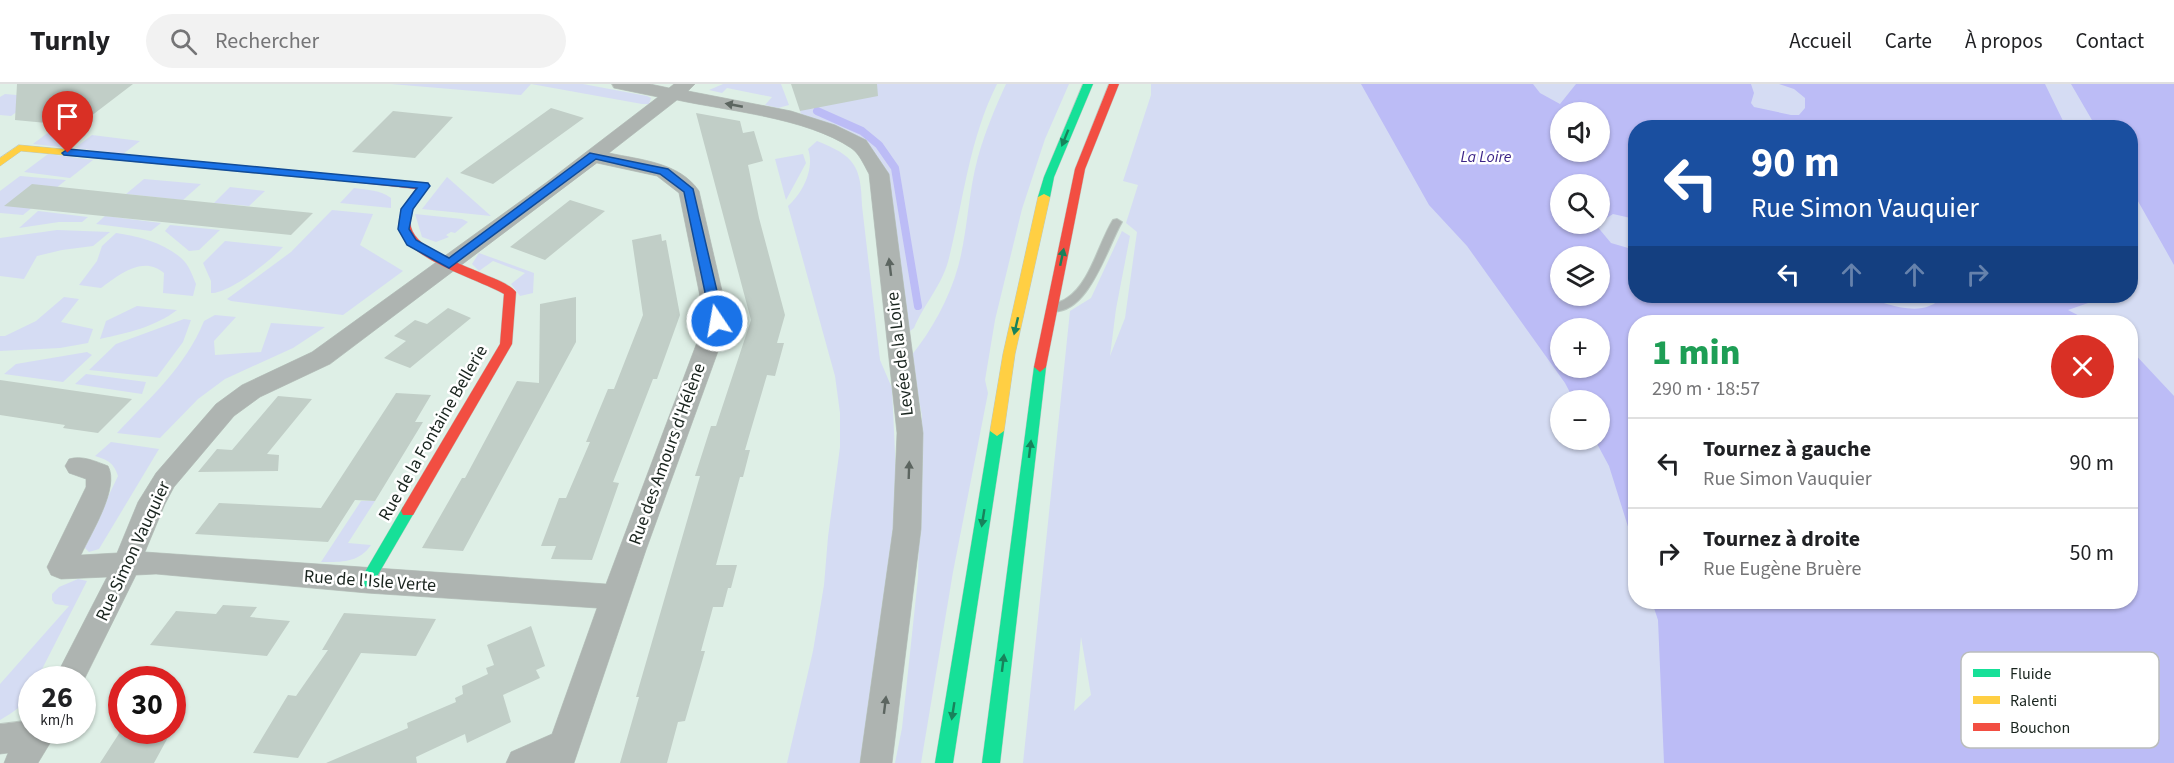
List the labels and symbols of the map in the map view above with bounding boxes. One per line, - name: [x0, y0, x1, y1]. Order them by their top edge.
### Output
- pin: [42, 91, 93, 153]
- one-way arrow: [724, 100, 743, 109]
- one-way arrow: [1060, 129, 1069, 147]
- water label: La Loire: [1460, 146, 1512, 168]
- one-way arrow: [1058, 247, 1067, 266]
- one-way arrow: [885, 258, 894, 277]
- position arrow: [685, 289, 749, 353]
- street label: Levée de la Loire: [880, 290, 920, 417]
- one-way arrow: [1010, 317, 1020, 335]
- street label: Rue de la Fontaine Bellerie: [372, 340, 494, 526]
- street label: Rue des Amours d'Hélène: [622, 360, 712, 548]
- one-way arrow: [1026, 439, 1035, 458]
- one-way arrow: [904, 461, 913, 480]
- street label: Rue Simon Vauquier: [90, 476, 177, 625]
- one-way arrow: [979, 509, 988, 528]
- street label: Rue de l'Isle Verte: [303, 564, 437, 598]
- legend: [1961, 652, 2159, 748]
- one-way arrow: [999, 654, 1008, 673]
- text: Fluide: [2010, 663, 2052, 685]
- speed limit sign: 30: [108, 666, 186, 744]
- text: Ralenti: [2010, 690, 2057, 712]
- one-way arrow: [881, 696, 890, 715]
- one-way arrow: [948, 702, 957, 721]
- text: Bouchon: [2010, 717, 2070, 739]

